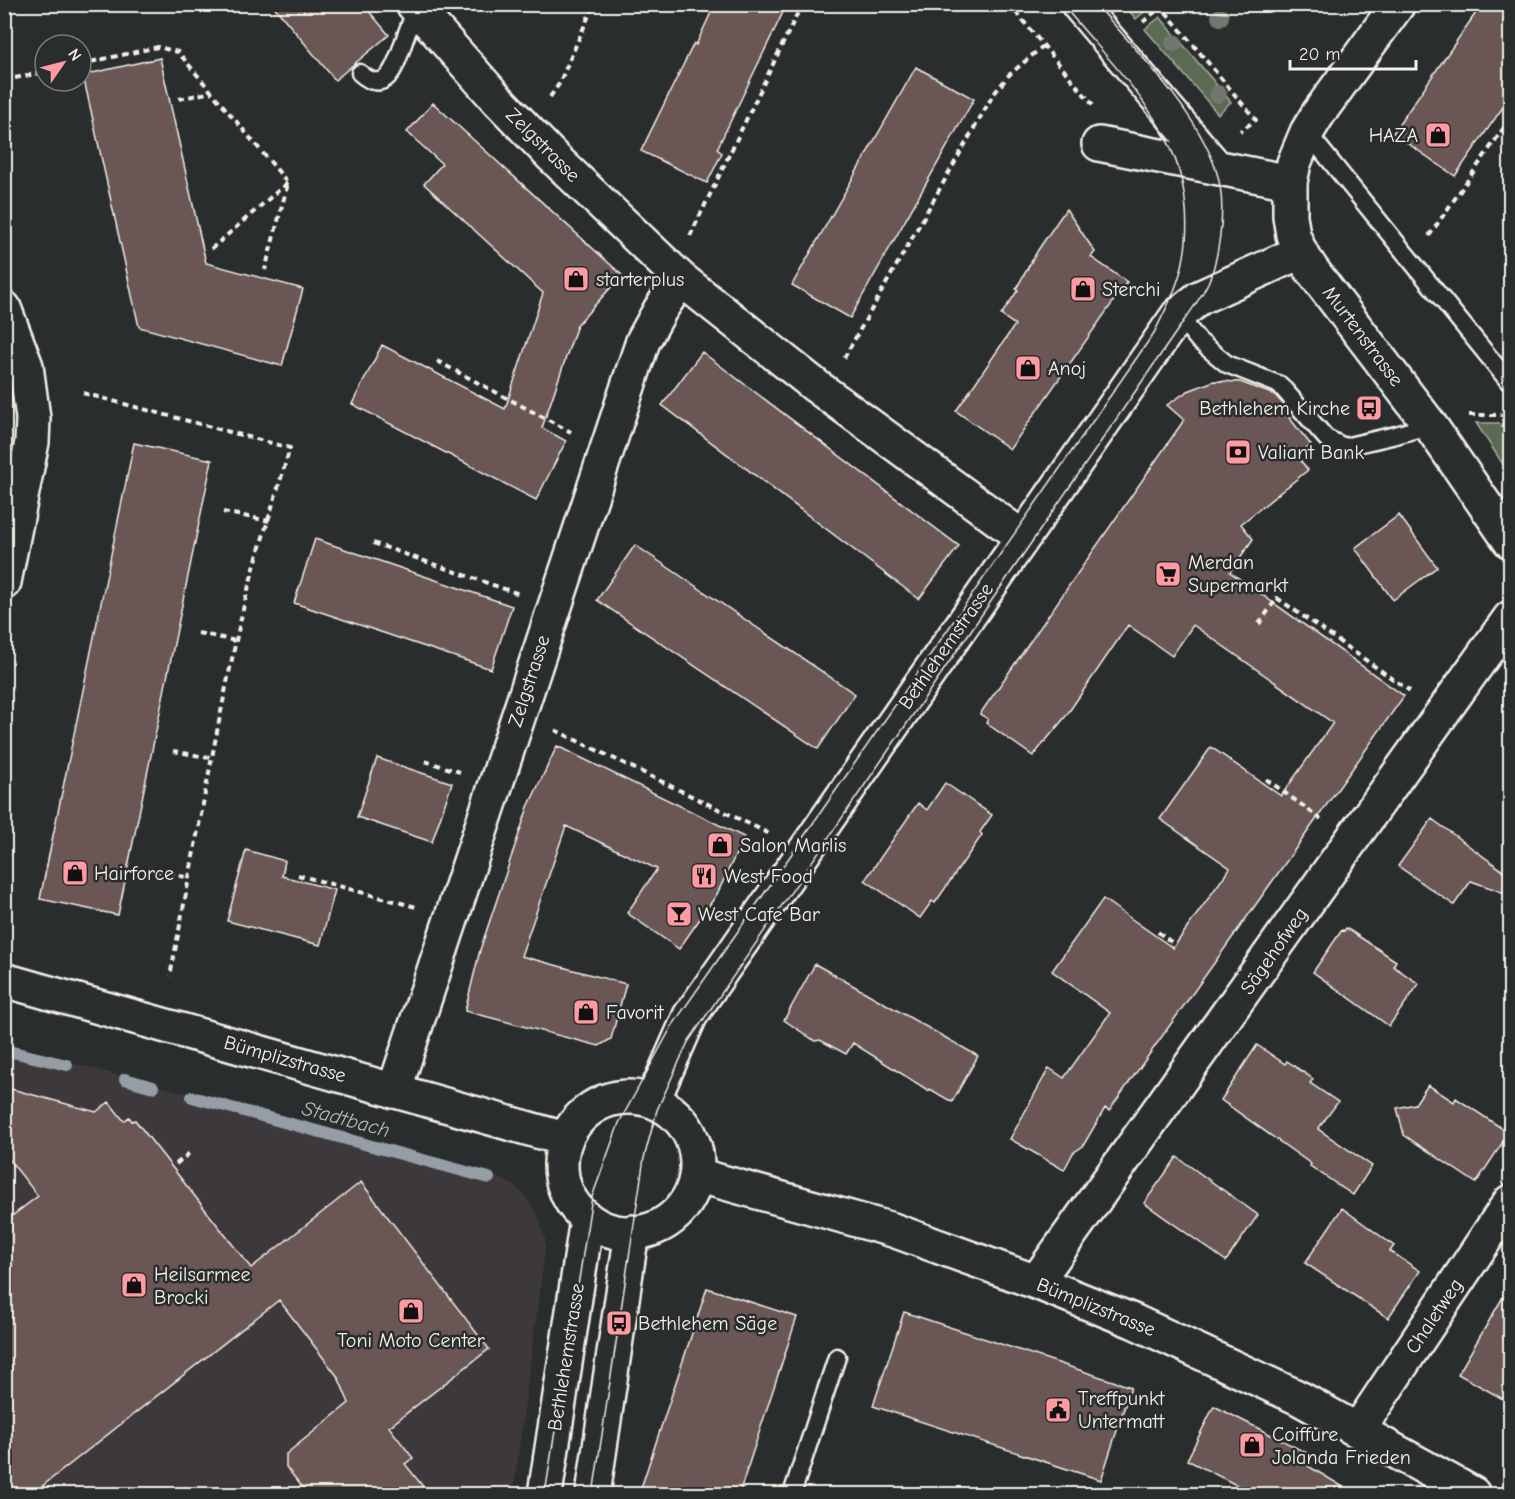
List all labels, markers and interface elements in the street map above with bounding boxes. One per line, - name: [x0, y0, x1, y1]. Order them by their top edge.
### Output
- north arrow: [33, 33, 93, 93]
- scale bar: [1290, 33, 1416, 71]
- text: 20 m: [1299, 44, 1340, 65]
- text: N: [64, 46, 85, 64]
- street label: Zelgstrasse: [501, 103, 585, 187]
- shop icon: HAZA: [1423, 120, 1453, 150]
- place label: HAZA: [1369, 124, 1418, 147]
- shop icon: starterplus: [561, 264, 591, 294]
- place label: starterplus: [596, 268, 684, 291]
- shop icon: Sterchi: [1068, 274, 1098, 304]
- place label: Sterchi: [1102, 278, 1160, 301]
- street label: Murtenstrasse: [1318, 281, 1408, 391]
- shop icon: Anoj: [1013, 353, 1043, 383]
- place label: Anoj: [1048, 357, 1086, 380]
- bus stop icon: Bethlehem Kirche: [1354, 393, 1384, 423]
- place label: Bethlehem Kirche: [1199, 397, 1350, 420]
- bank icon: Valiant Bank: [1223, 437, 1253, 467]
- place label: Valiant Bank: [1258, 441, 1364, 464]
- place label: Merdan Supermarkt: [1188, 551, 1289, 597]
- supermarket icon: Merdan Supermarkt: [1153, 559, 1183, 589]
- street label: Bethlehemstrasse: [894, 578, 998, 714]
- street label: Zelgstrasse: [503, 632, 555, 730]
- shop icon: Salon Marlis: [705, 830, 735, 860]
- place label: Salon Marlis: [740, 834, 846, 857]
- shop icon: Hairforce: [60, 858, 90, 888]
- restaurant icon: West Food: [689, 861, 719, 891]
- place label: Hairforce: [94, 862, 174, 885]
- place label: West Food: [724, 865, 813, 888]
- bar icon: West Cafe Bar: [664, 899, 694, 929]
- place label: West Cafe Bar: [698, 903, 820, 926]
- street label: Sägehofweg: [1236, 903, 1312, 999]
- shop icon: Favorit: [571, 997, 601, 1027]
- place label: Favorit: [606, 1001, 665, 1024]
- street label: Bümplizstrasse: [221, 1031, 349, 1087]
- water label: Stadtbach: [299, 1096, 393, 1142]
- place label: Heilsarmee Brocki: [154, 1263, 251, 1309]
- shop icon: Heilsarmee Brocki: [119, 1270, 149, 1300]
- street label: Bümplizstrasse: [1033, 1273, 1159, 1341]
- street label: Chaletweg: [1401, 1274, 1467, 1358]
- street label: Bethlehemstrasse: [543, 1282, 589, 1432]
- shop icon: Toni Moto Center: [396, 1296, 426, 1326]
- bus stop icon: Bethlehem Säge: [604, 1308, 634, 1338]
- place label: Bethlehem Säge: [638, 1312, 777, 1335]
- place label: Toni Moto Center: [337, 1329, 485, 1352]
- place label: Treffpunkt Untermatt: [1078, 1387, 1166, 1433]
- public building icon: Treffpunkt Untermatt: [1043, 1395, 1073, 1425]
- place label: Coiffure Jolanda Frieden: [1272, 1423, 1411, 1469]
- shop icon: Coiffure Jolanda Frieden: [1237, 1430, 1267, 1460]

